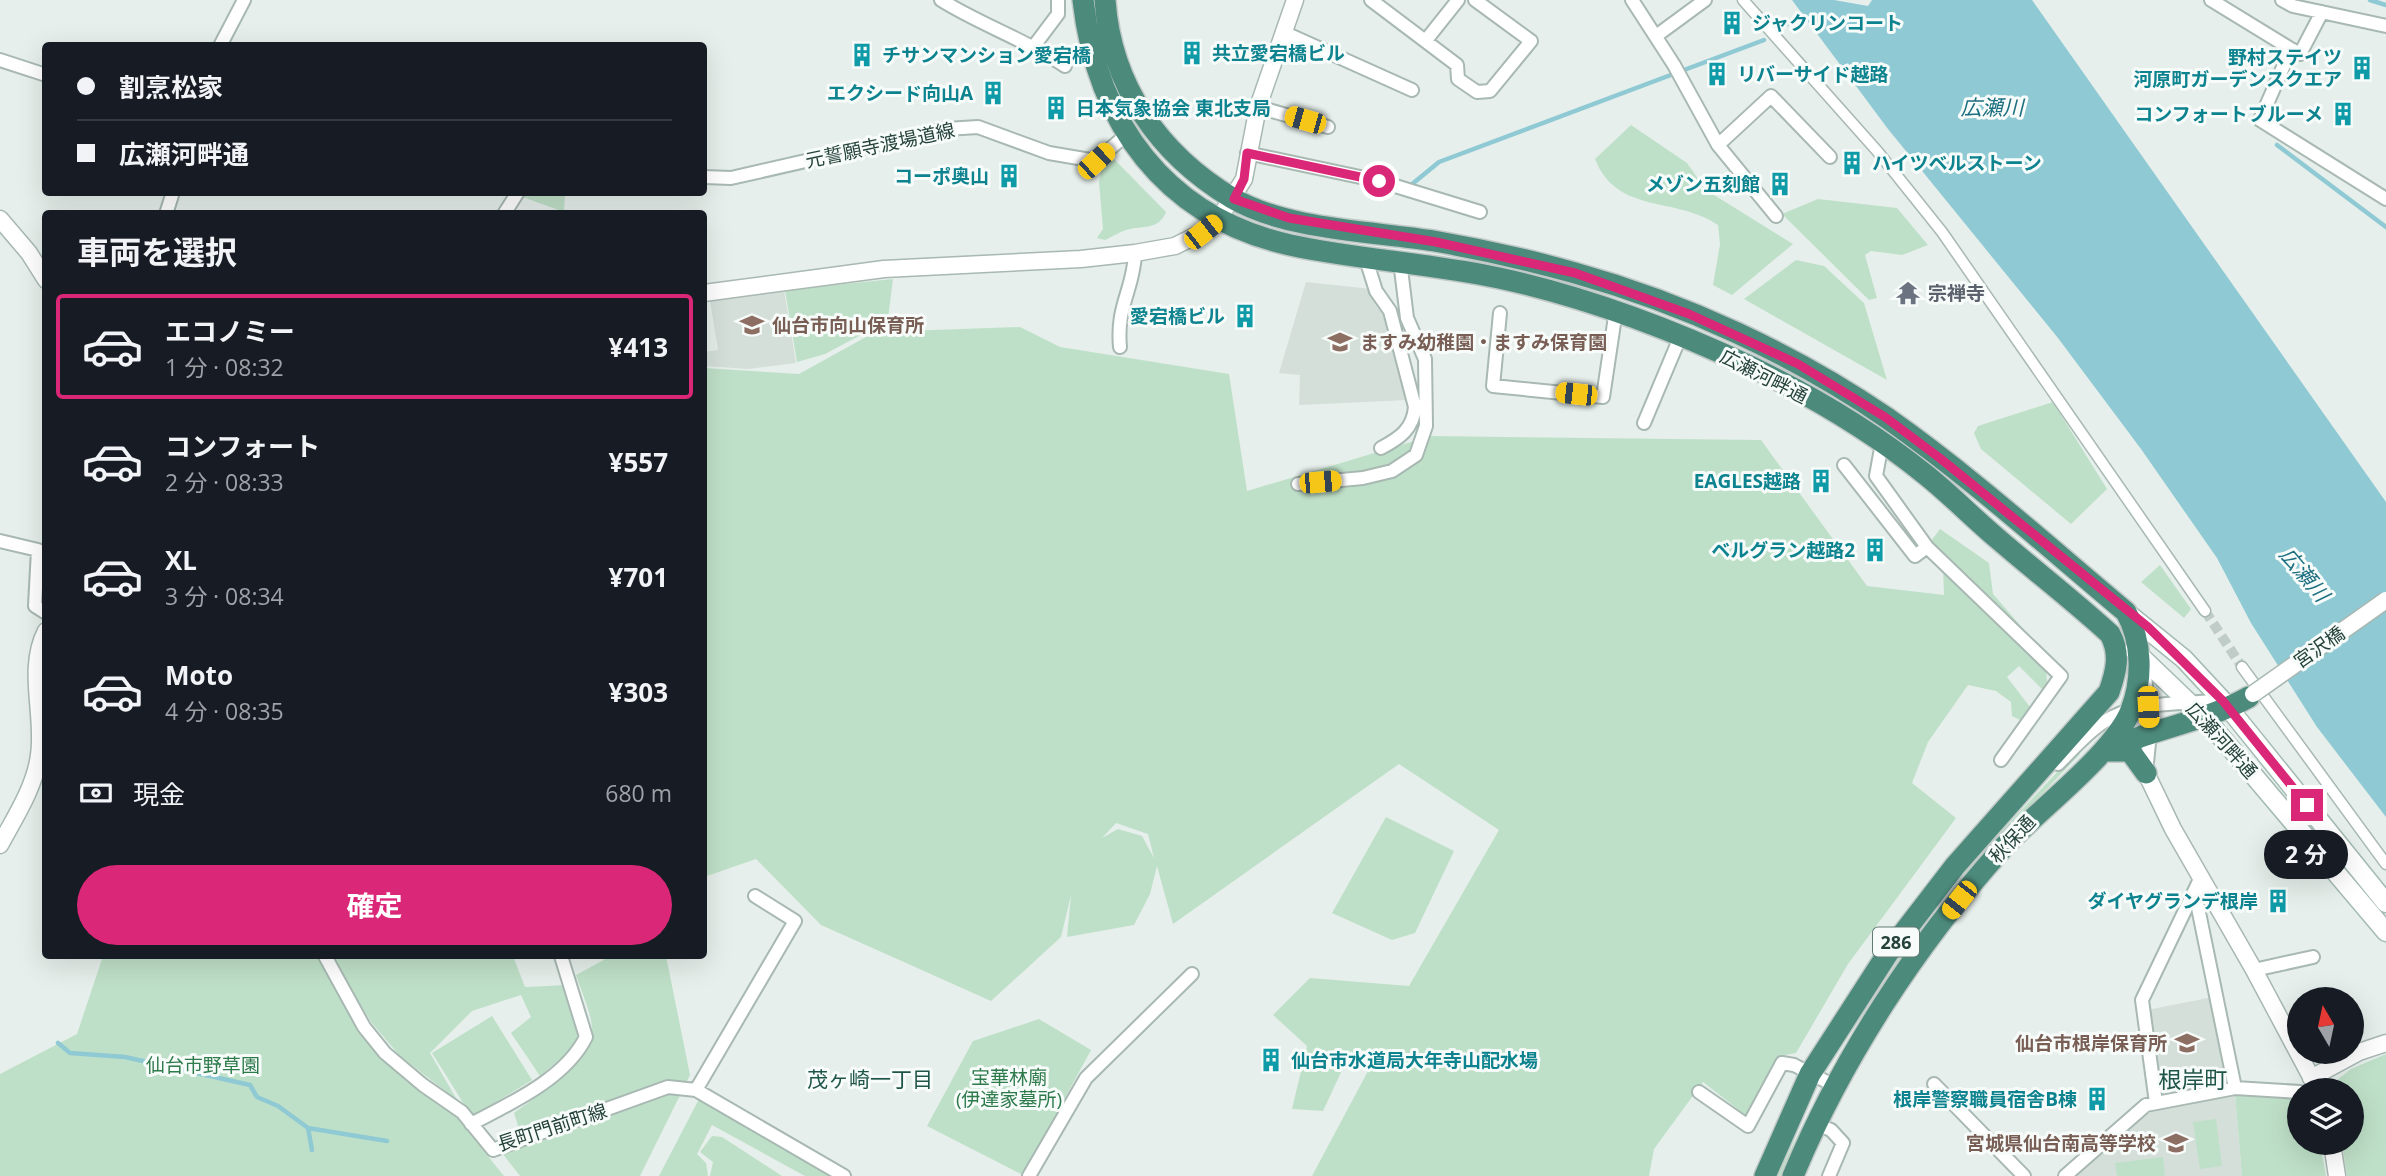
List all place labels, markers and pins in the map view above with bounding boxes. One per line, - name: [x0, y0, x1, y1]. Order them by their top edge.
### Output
- building icon: ジャクリンコート: [1718, 9, 1746, 37]
- place label: ジャクリンコート: [1752, 10, 1903, 36]
- building icon: 共立愛宕橋ビル: [1178, 39, 1206, 67]
- place label: 共立愛宕橋ビル: [1212, 40, 1345, 66]
- building icon: チサンマンション愛宕橋: [848, 41, 876, 69]
- place label: チサンマンション愛宕橋: [882, 42, 1091, 68]
- place label: 野村ステイツ 河原町ガーデンスクエア: [2133, 44, 2342, 92]
- building icon: 野村ステイツ 河原町ガーデンスクエア: [2348, 54, 2376, 82]
- building icon: リバーサイド越路: [1703, 60, 1731, 88]
- place label: リバーサイド越路: [1737, 61, 1889, 87]
- building icon: エクシード向山A: [979, 79, 1007, 107]
- place label: エクシード向山A: [827, 80, 974, 106]
- building icon: 日本気象協会 東北支局: [1042, 94, 1070, 122]
- place label: 日本気象協会 東北支局: [1076, 95, 1271, 121]
- building icon: コンフォートブルーメ: [2329, 100, 2357, 128]
- place label: コンフォートブルーメ: [2134, 101, 2323, 127]
- building icon: ハイツベルストーン: [1838, 149, 1866, 177]
- place label: ハイツベルストーン: [1872, 150, 2042, 176]
- building icon: コーポ奥山: [995, 162, 1023, 190]
- place label: コーポ奥山: [894, 163, 989, 189]
- building icon: メゾン五刻館: [1766, 170, 1794, 198]
- place label: メゾン五刻館: [1646, 171, 1760, 197]
- temple icon: 宗禅寺: [1894, 279, 1922, 307]
- place label: 宗禅寺: [1928, 280, 1985, 306]
- building icon: 愛宕橋ビル: [1231, 302, 1259, 330]
- place label: 愛宕橋ビル: [1130, 303, 1225, 329]
- school or university icon: 仙台市向山保育所: [738, 311, 766, 339]
- place label: 仙台市向山保育所: [772, 312, 924, 338]
- school or university icon: ますみ幼稚園・ますみ保育園: [1326, 328, 1354, 356]
- place label: ますみ幼稚園・ますみ保育園: [1360, 329, 1607, 355]
- building icon: EAGLES越路: [1807, 467, 1835, 495]
- place label: EAGLES越路: [1694, 468, 1801, 494]
- building icon: ベルグラン越路2: [1861, 536, 1889, 564]
- place label: ベルグラン越路2: [1711, 537, 1855, 563]
- building icon: ダイヤグランデ根岸: [2264, 887, 2292, 915]
- place label: ダイヤグランデ根岸: [2088, 888, 2258, 914]
- school or university icon: 仙台市根岸保育所: [2173, 1029, 2201, 1057]
- place label: 仙台市根岸保育所: [2015, 1030, 2167, 1056]
- building icon: 仙台市水道局大年寺山配水場: [1257, 1046, 1285, 1074]
- place label: 仙台市水道局大年寺山配水場: [1291, 1047, 1538, 1073]
- building icon: 根岸警察職員宿舎B棟: [2083, 1085, 2111, 1113]
- place label: 根岸警察職員宿舎B棟: [1893, 1086, 2077, 1112]
- school or university icon: 宮城県仙台南高等学校: [2162, 1129, 2190, 1157]
- place label: 宮城県仙台南高等学校: [1966, 1130, 2156, 1156]

